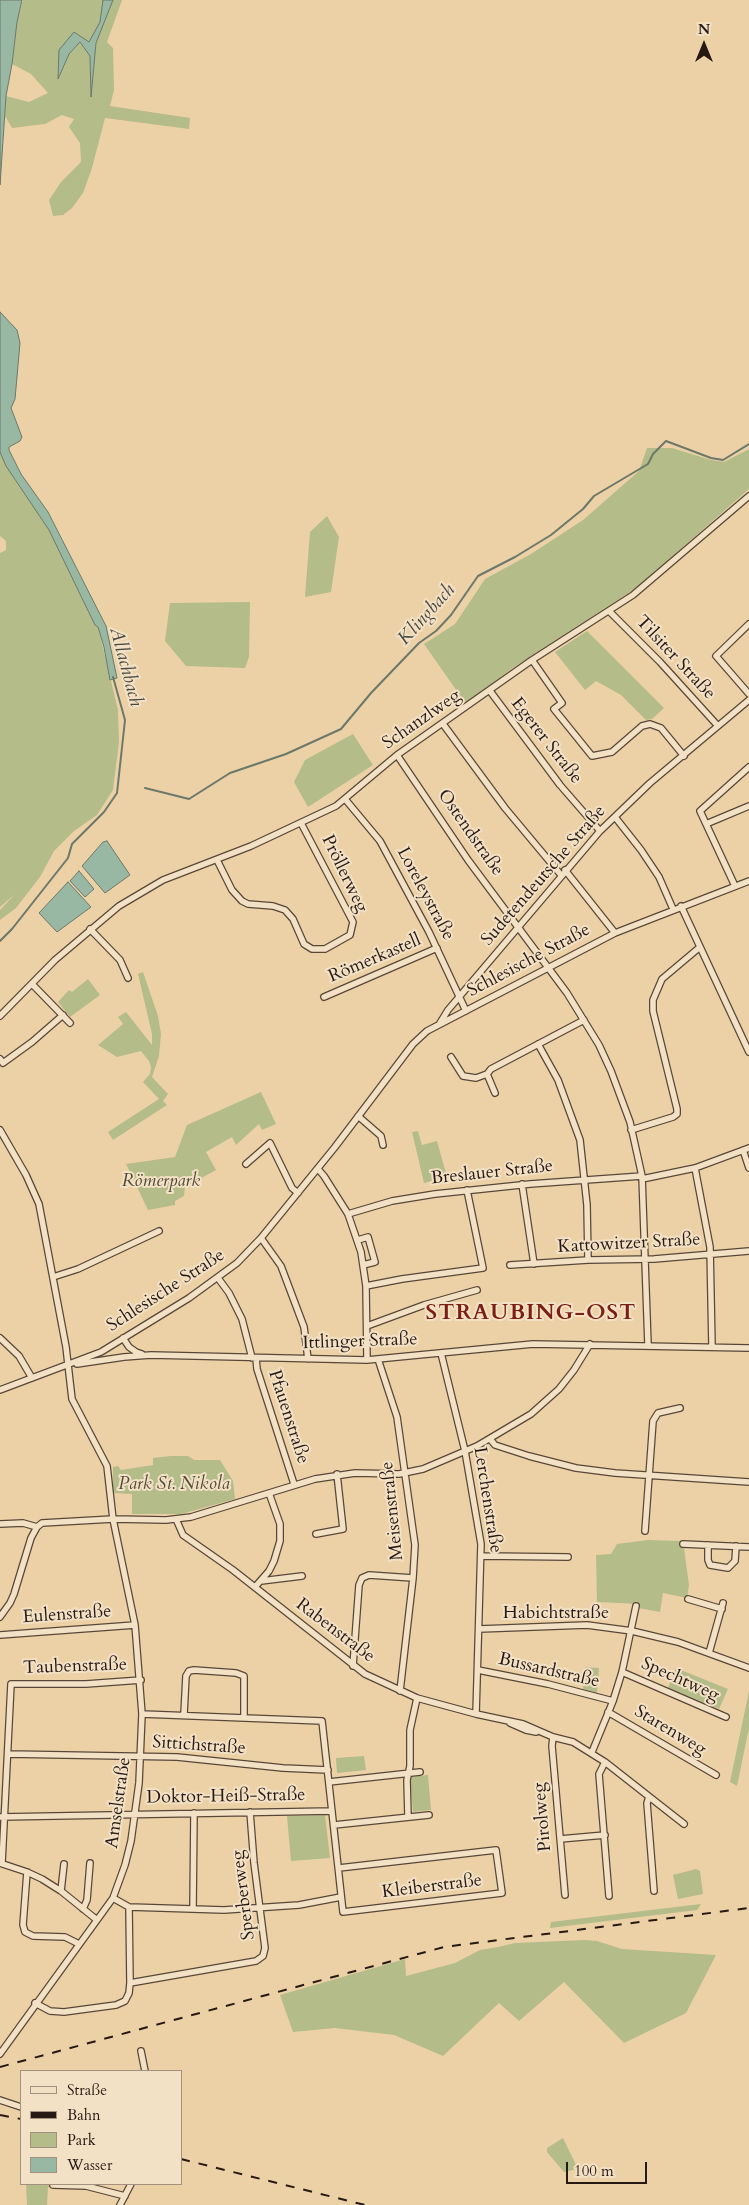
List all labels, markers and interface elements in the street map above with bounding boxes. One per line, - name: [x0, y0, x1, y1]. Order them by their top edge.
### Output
- north arrow: [679, 20, 729, 70]
- text: N: [698, 20, 710, 39]
- water label: Klingbach: [394, 580, 460, 650]
- street label: Tilsiter Straße: [631, 611, 719, 705]
- water label: Allachbach: [104, 625, 146, 709]
- street label: Schanzlweg: [379, 685, 465, 755]
- street label: Egerer Straße: [506, 694, 586, 788]
- street label: Ostendstraße: [432, 786, 508, 880]
- street label: Sudetendeutsche Straße: [477, 801, 611, 951]
- street label: Pröllerweg: [316, 832, 372, 916]
- street label: Loreleystraße: [391, 844, 459, 944]
- street label: Schlesische Straße: [464, 920, 594, 1002]
- street label: Römerkastell: [325, 930, 425, 988]
- street label: Breslauer Straße: [430, 1156, 554, 1190]
- park label: Römerpark: [122, 1171, 200, 1193]
- street label: Kattowitzer Straße: [557, 1229, 701, 1259]
- street label: Schlesische Straße: [103, 1245, 229, 1337]
- district label: STRAUBING-OST: [424, 1301, 638, 1327]
- street label: Ittlinger Straße: [302, 1329, 418, 1355]
- street label: Pfauenstraße: [263, 1367, 313, 1467]
- street label: Lerchenstraße: [468, 1445, 506, 1555]
- street label: Meisenstraße: [377, 1460, 409, 1562]
- park label: Park St. Nikola: [118, 1474, 230, 1496]
- street label: Rabenstraße: [291, 1594, 379, 1668]
- street label: Eulenstraße: [22, 1601, 112, 1629]
- street label: Habichtstraße: [503, 1603, 609, 1625]
- street label: Bussardstraße: [496, 1649, 602, 1693]
- street label: Spechtweg: [638, 1653, 722, 1707]
- street label: Taubenstraße: [23, 1654, 127, 1680]
- street label: Starenweg: [630, 1701, 710, 1761]
- street label: Sittichstraße: [152, 1732, 246, 1760]
- street label: Amselstraße: [102, 1756, 136, 1850]
- street label: Pirolweg: [529, 1782, 557, 1852]
- street label: Doktor-Heiß-Straße: [146, 1785, 306, 1809]
- street label: Sperberweg: [228, 1849, 260, 1941]
- street label: Kleiberstraße: [381, 1870, 483, 1904]
- legend: [20, 2070, 182, 2185]
- text: Straße: [67, 2080, 107, 2100]
- text: Bahn: [67, 2105, 100, 2125]
- text: Park: [67, 2130, 96, 2150]
- scale bar: [569, 2152, 650, 2184]
- text: Wasser: [67, 2155, 112, 2175]
- text: 100 m: [574, 2161, 614, 2181]

